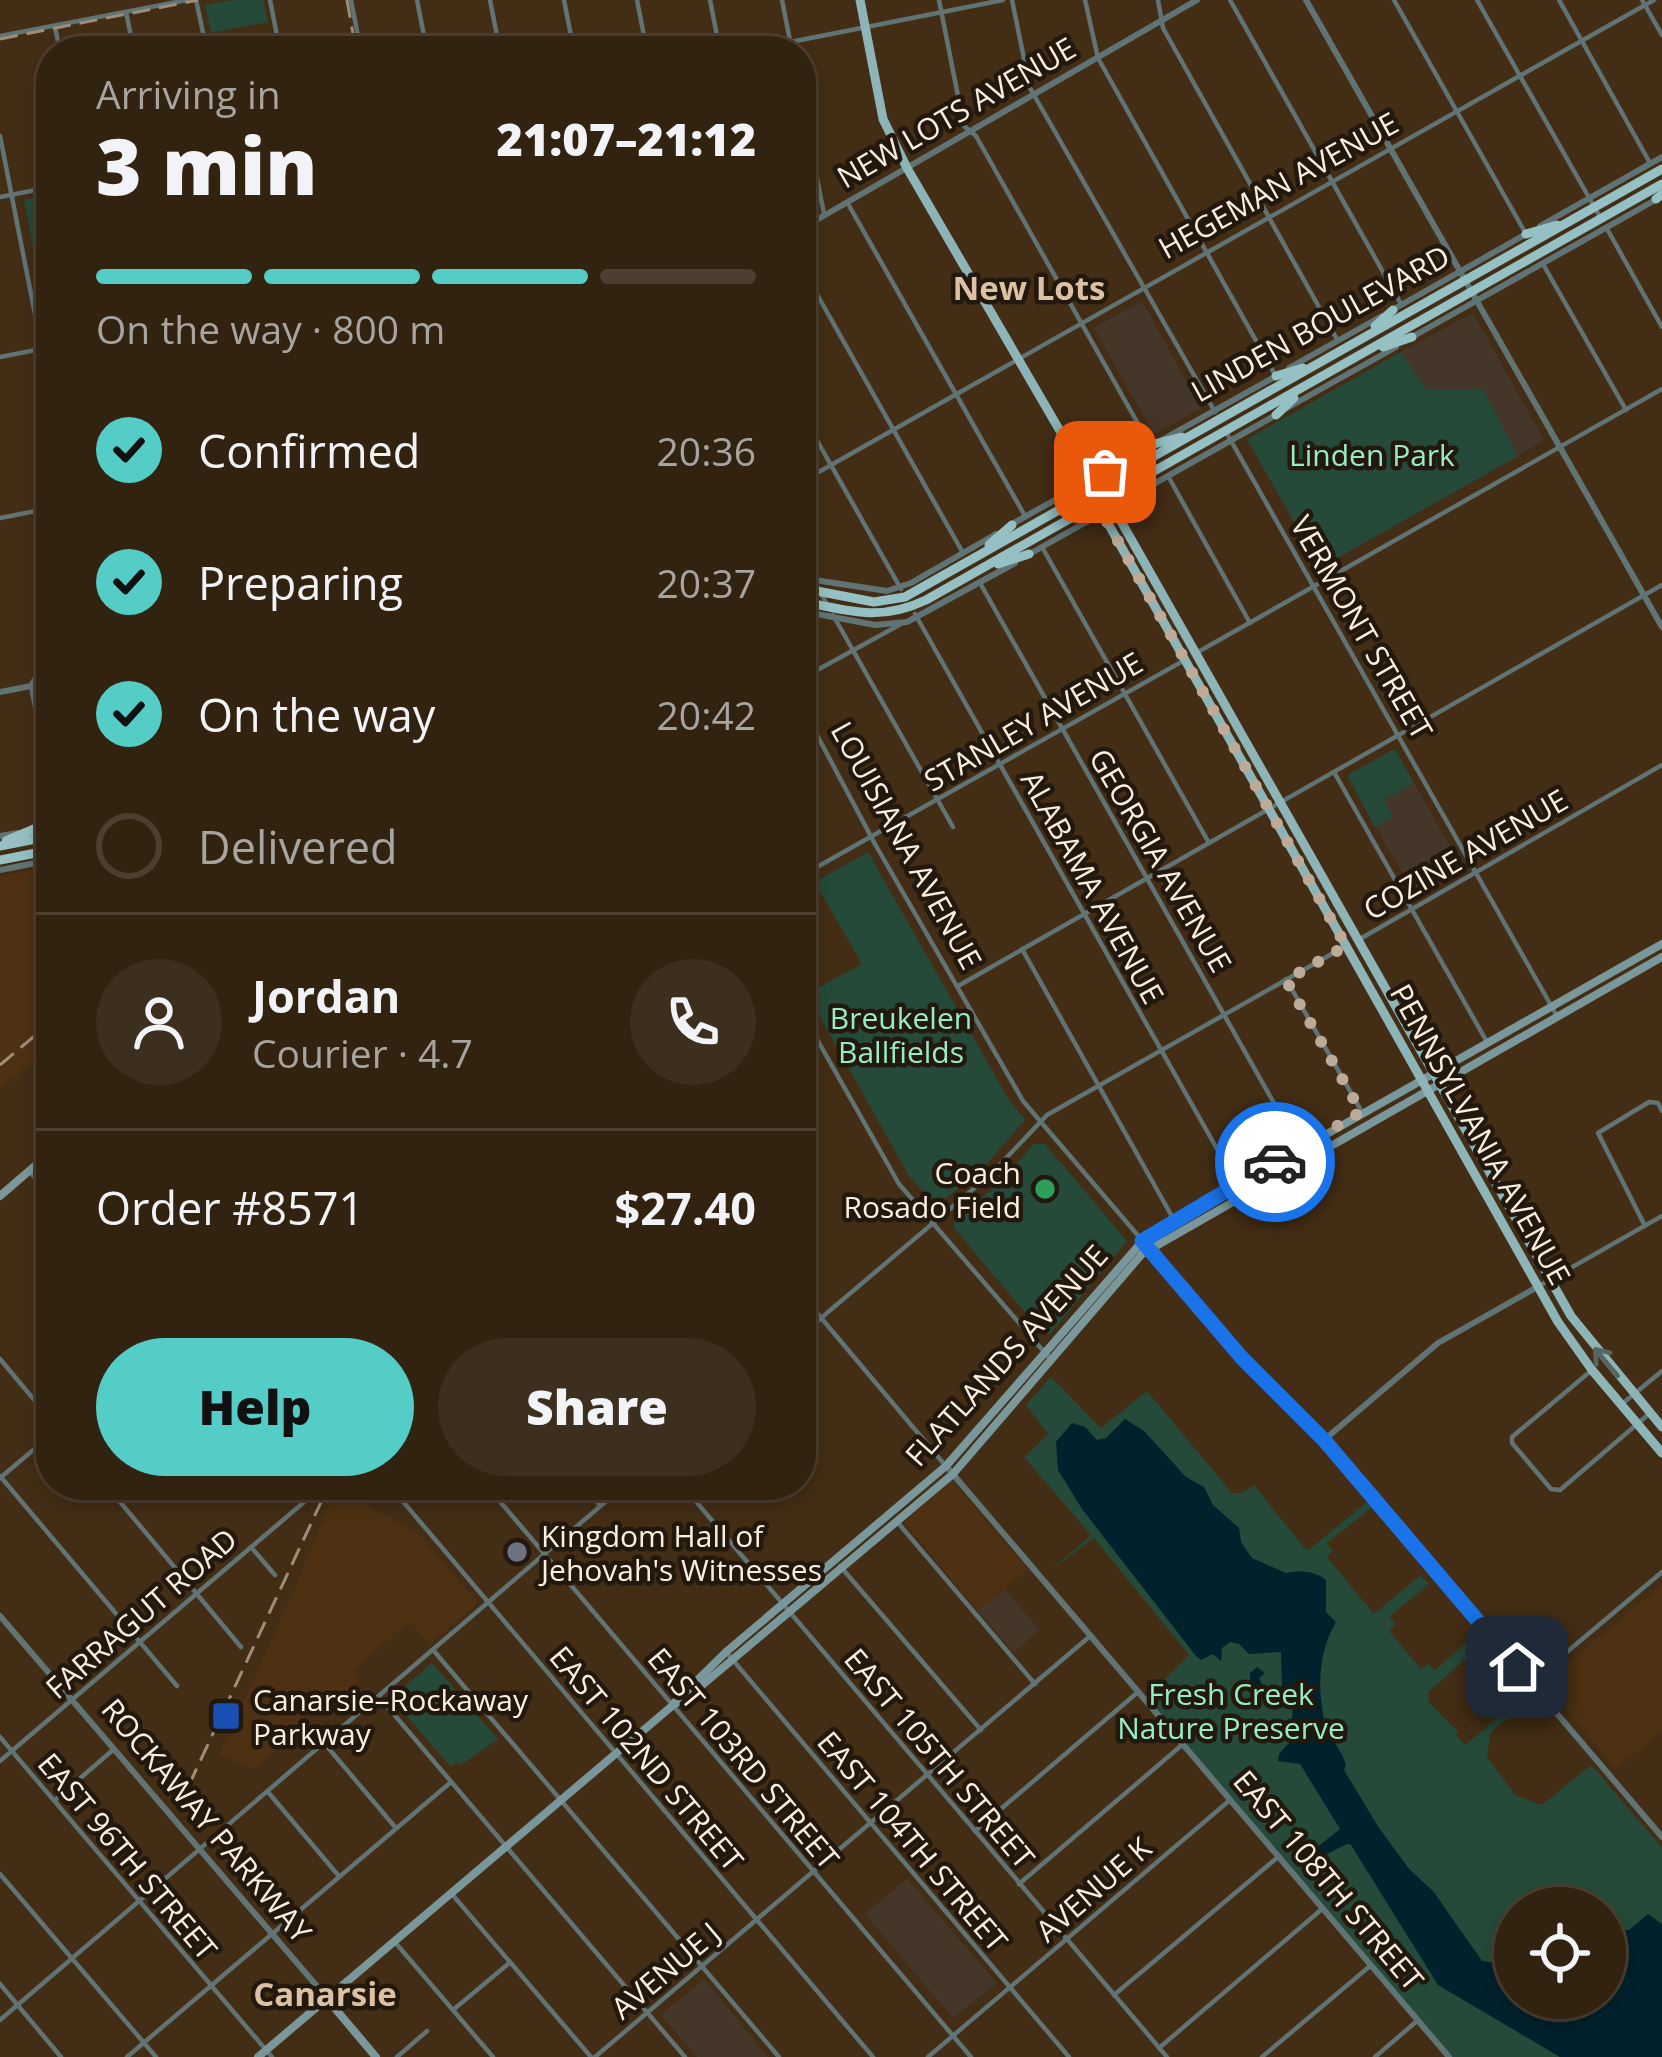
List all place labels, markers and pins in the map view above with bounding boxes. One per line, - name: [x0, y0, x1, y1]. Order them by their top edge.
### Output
- pin: [1054, 421, 1156, 523]
- place label: Coach Rosado Field: [843, 1152, 1021, 1227]
- marker: Coach Rosado Field: [1032, 1176, 1058, 1202]
- place label: Kingdom Hall of Jehovah's Witnesses: [538, 1515, 822, 1590]
- marker: Kingdom Hall of Jehovah's Witnesses: [504, 1539, 530, 1565]
- pin: [1466, 1616, 1568, 1718]
- place label: Canarsie–Rockaway Parkway: [253, 1679, 529, 1754]
- marker: Canarsie–Rockaway Parkway: [210, 1700, 242, 1732]

